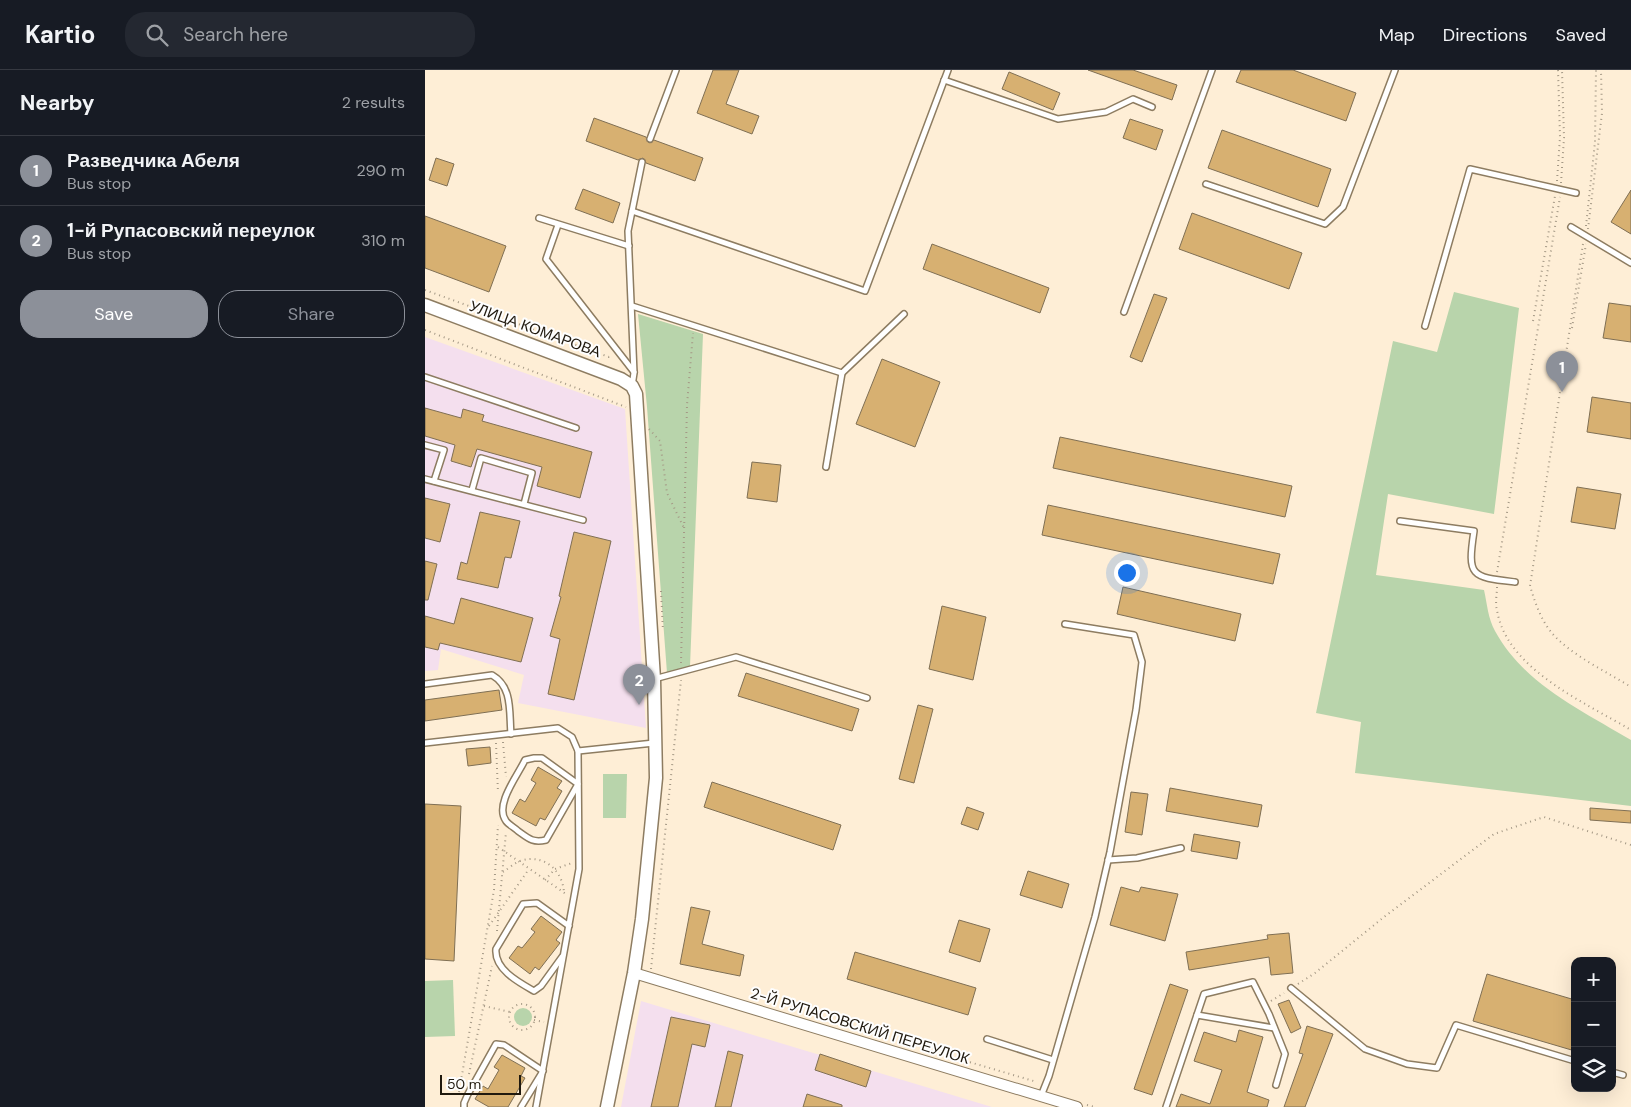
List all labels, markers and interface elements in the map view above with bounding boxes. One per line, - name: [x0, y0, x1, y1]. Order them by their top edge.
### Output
- search box: [125, 12, 475, 57]
- text: Kartio: [25, 19, 95, 50]
- icon: search: [143, 21, 171, 49]
- text: Search here: [183, 22, 288, 47]
- text: Map: [1379, 23, 1415, 47]
- text: Directions: [1443, 23, 1528, 47]
- text: Saved: [1556, 23, 1606, 47]
- text: Nearby: [20, 89, 94, 117]
- text: 2 results: [342, 92, 405, 113]
- text: Разведчика Абеля: [67, 148, 240, 173]
- text: 1: [33, 160, 39, 181]
- text: 290 m: [356, 160, 405, 181]
- text: Bus stop: [67, 173, 131, 194]
- text: 1-й Рупасовский переулок: [67, 218, 315, 243]
- text: 2: [31, 230, 41, 251]
- text: 310 m: [361, 230, 405, 251]
- text: Bus stop: [67, 243, 131, 264]
- button: Save: [20, 290, 208, 338]
- button: Share: [218, 290, 405, 338]
- street label: УЛИЦА КОМАРОВА: [467, 296, 603, 362]
- pin: 1: [1546, 351, 1578, 392]
- your location: [1114, 560, 1140, 586]
- pin: 2: [623, 664, 655, 705]
- map controls: [1571, 957, 1616, 1092]
- button: +: [1571, 957, 1616, 1002]
- street label: 2-Й РУПАСОВСКИЙ ПЕРЕУЛОК: [748, 983, 972, 1069]
- button: −: [1571, 1002, 1616, 1047]
- button: layers: [1571, 1047, 1616, 1092]
- scale bar: [440, 1072, 521, 1095]
- text: 50 m: [447, 1075, 481, 1093]

